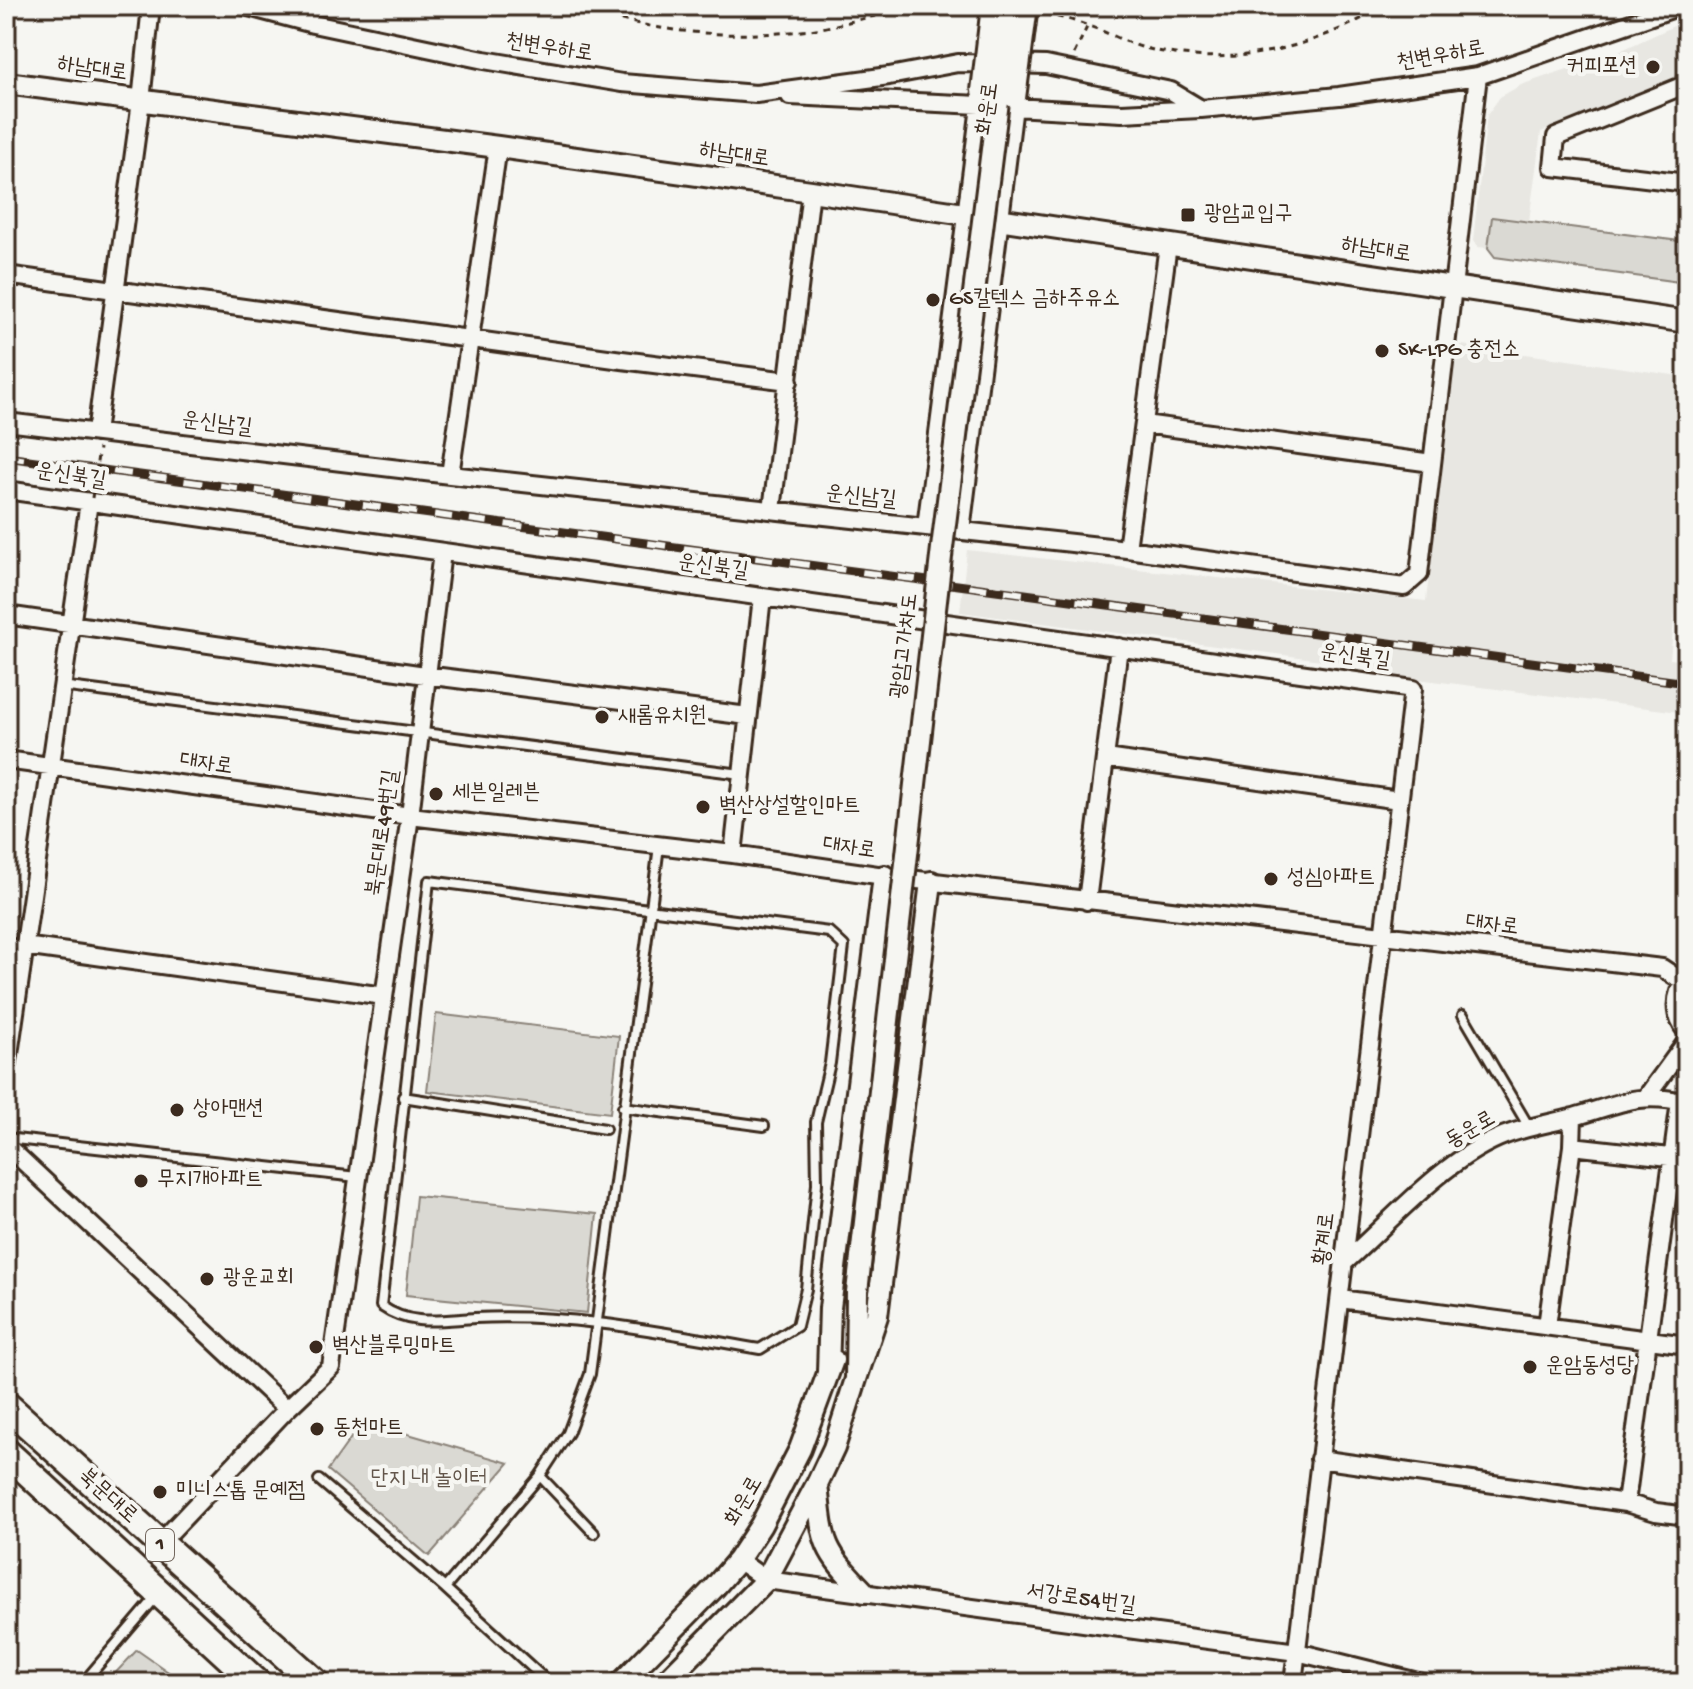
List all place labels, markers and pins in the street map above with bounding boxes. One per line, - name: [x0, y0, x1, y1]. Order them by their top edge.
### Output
- place label: 커피포션: [1566, 54, 1637, 80]
- marker: 커피포션: [1644, 58, 1662, 76]
- place label: 광암교입구: [1204, 202, 1293, 228]
- marker: 광암교입구: [1179, 206, 1197, 224]
- place label: GS칼텍스 금하주유소: [949, 287, 1120, 313]
- marker: GS칼텍스 금하주유소: [924, 291, 942, 309]
- place label: SK-LPG 충전소: [1398, 338, 1520, 364]
- marker: SK-LPG 충전소: [1373, 342, 1391, 360]
- place label: 새롬유치원: [618, 704, 707, 730]
- marker: 새롬유치원: [593, 708, 611, 726]
- place label: 세븐일레븐: [452, 781, 541, 807]
- marker: 세븐일레븐: [427, 785, 445, 803]
- place label: 벽산상설할인마트: [719, 794, 861, 820]
- marker: 벽산상설할인마트: [694, 798, 712, 816]
- place label: 성심아파트: [1287, 866, 1376, 892]
- marker: 성심아파트: [1262, 870, 1280, 888]
- place label: 상아맨션: [193, 1097, 264, 1123]
- marker: 상아맨션: [168, 1101, 186, 1119]
- place label: 무지개아파트: [157, 1168, 263, 1194]
- marker: 무지개아파트: [132, 1172, 150, 1190]
- place label: 광운교회: [223, 1266, 294, 1292]
- marker: 광운교회: [198, 1270, 216, 1288]
- place label: 벽산블루밍마트: [332, 1334, 456, 1360]
- marker: 벽산블루밍마트: [307, 1338, 325, 1356]
- place label: 운암동성당: [1546, 1354, 1635, 1380]
- marker: 운암동성당: [1521, 1358, 1539, 1376]
- place label: 동천마트: [333, 1416, 404, 1442]
- marker: 동천마트: [308, 1420, 326, 1438]
- place label: 미니스톱 문예점: [176, 1479, 305, 1505]
- marker: 미니스톱 문예점: [151, 1483, 169, 1501]

